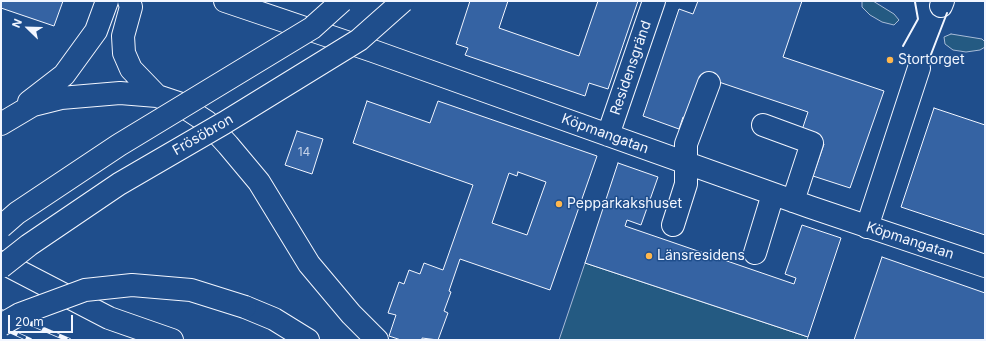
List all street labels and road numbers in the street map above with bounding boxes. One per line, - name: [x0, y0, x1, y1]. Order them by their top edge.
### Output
- street label: Residensgränd: [607, 19, 655, 117]
- street label: Köpmangatan: [559, 110, 651, 158]
- street label: Frösöbron: [170, 111, 236, 159]
- street label: Köpmangatan: [864, 219, 956, 263]

